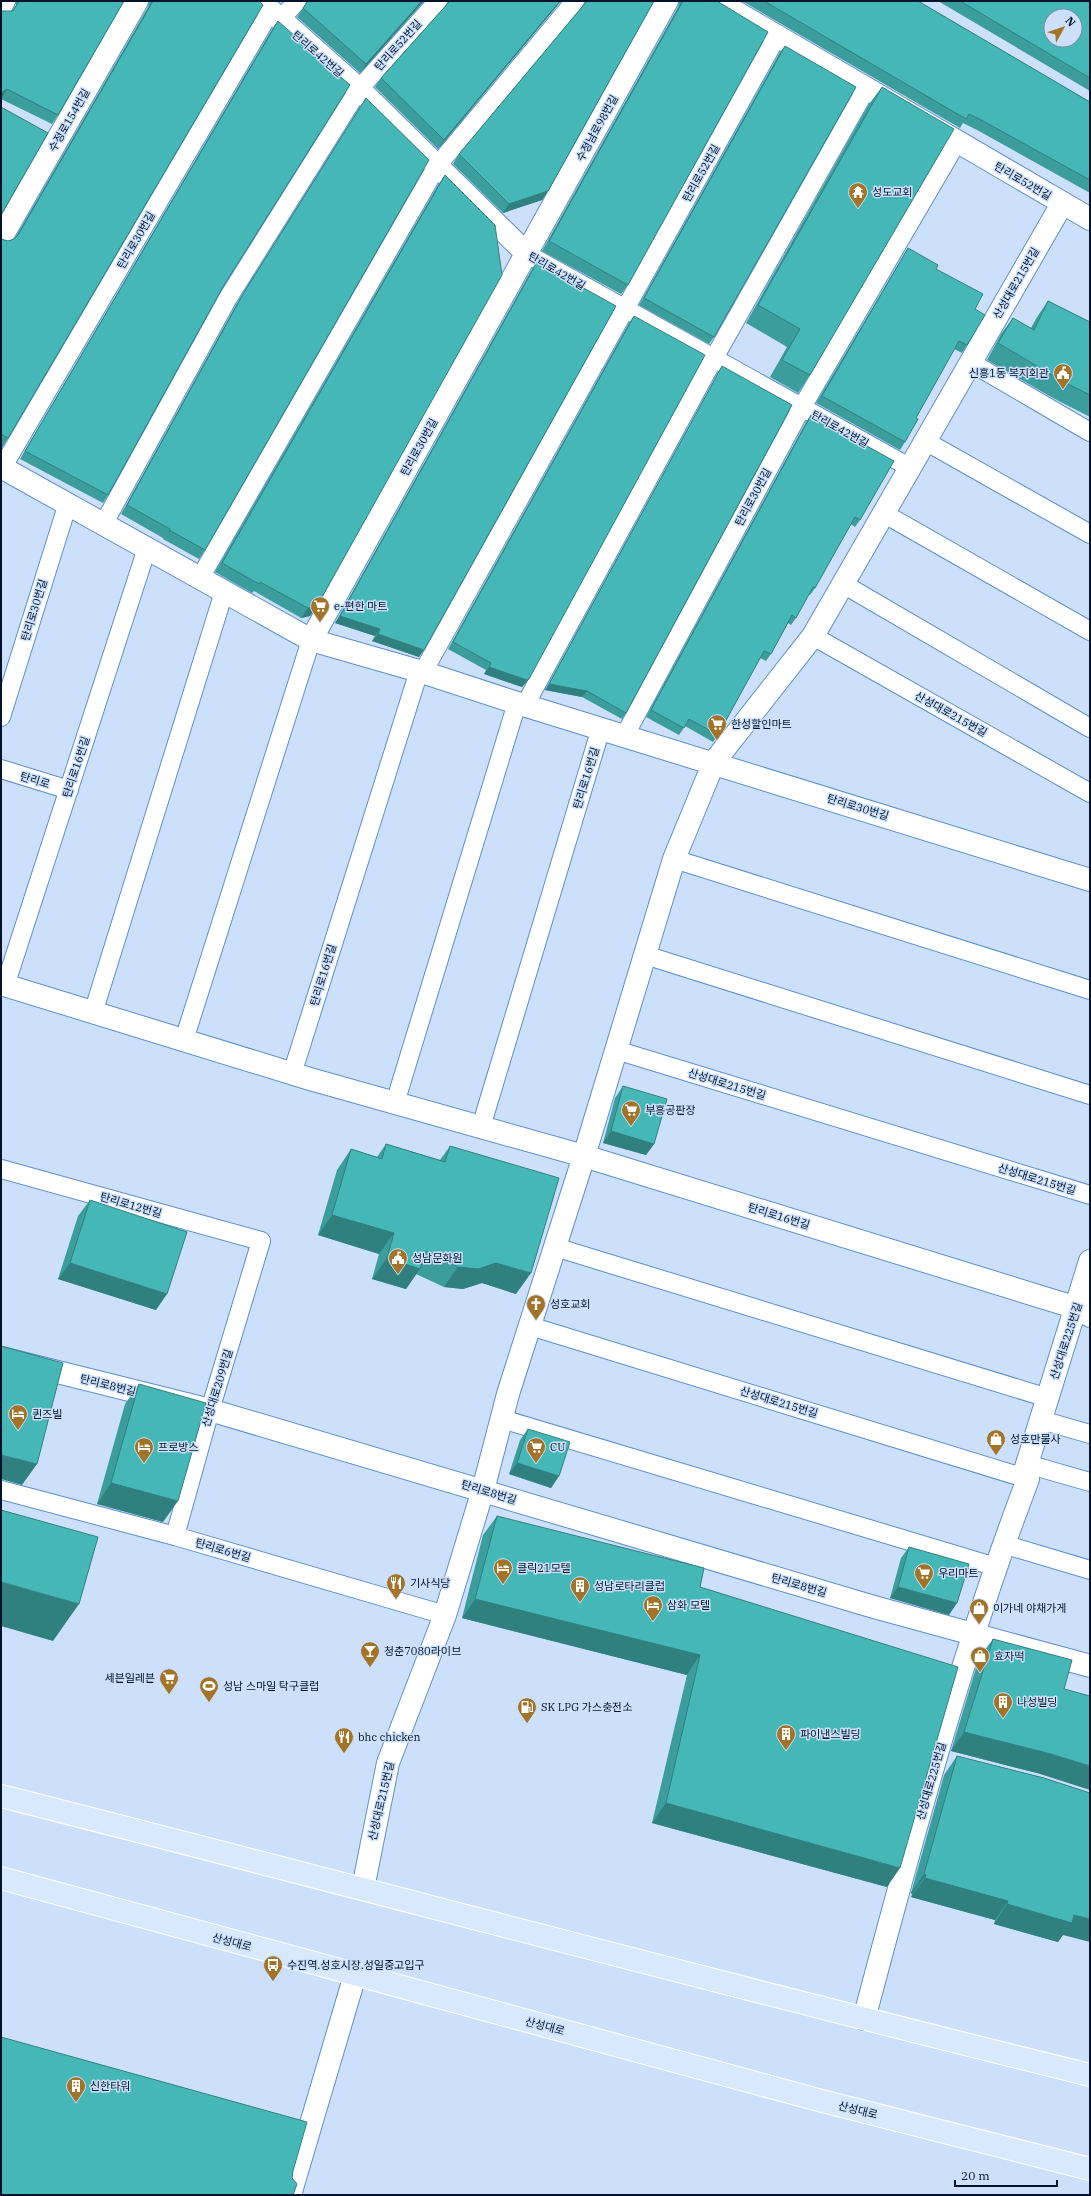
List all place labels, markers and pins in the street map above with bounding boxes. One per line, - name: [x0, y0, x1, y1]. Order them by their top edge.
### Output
- temple icon: 성도교회: [847, 181, 869, 209]
- place label: 성도교회: [872, 185, 912, 199]
- public building icon: 신흥1동 복지회관: [1052, 362, 1074, 390]
- place label: 신흥1동 복지회관: [969, 366, 1049, 380]
- supermarket icon: e-편한 마트: [309, 595, 331, 623]
- place label: e-편한 마트: [334, 599, 387, 613]
- supermarket icon: 한성할인마트: [706, 713, 728, 741]
- place label: 한성할인마트: [731, 717, 792, 731]
- supermarket icon: 부흥공판장: [620, 1099, 642, 1127]
- place label: 부흥공판장: [645, 1103, 696, 1117]
- public building icon: 성남문화원: [387, 1247, 409, 1275]
- place label: 성남문화원: [412, 1251, 463, 1265]
- church icon: 성호교회: [525, 1293, 547, 1321]
- place label: 성호교회: [550, 1297, 590, 1311]
- hotel icon: 퀸즈빌: [7, 1403, 29, 1431]
- place label: 퀸즈빌: [32, 1407, 62, 1421]
- shop icon: 성호만물사: [985, 1428, 1007, 1456]
- place label: 성호만물사: [1010, 1432, 1061, 1446]
- hotel icon: 프로방스: [133, 1436, 155, 1464]
- supermarket icon: CU: [525, 1436, 547, 1464]
- place label: 프로방스: [158, 1440, 198, 1454]
- place label: CU: [550, 1440, 565, 1454]
- hotel icon: 클릭21모텔: [492, 1557, 514, 1585]
- place label: 클릭21모텔: [517, 1561, 571, 1575]
- supermarket icon: 우리마트: [913, 1562, 935, 1590]
- place label: 우리마트: [938, 1566, 978, 1580]
- restaurant icon: 기사식당: [385, 1572, 407, 1600]
- building icon: 성남로타리클럽: [569, 1575, 591, 1603]
- place label: 기사식당: [410, 1576, 450, 1590]
- place label: 성남로타리클럽: [594, 1579, 665, 1593]
- hotel icon: 삼화 모텔: [642, 1594, 664, 1622]
- shop icon: 이가네 야채가게: [968, 1597, 990, 1625]
- place label: 삼화 모텔: [667, 1598, 710, 1612]
- place label: 이가네 야채가게: [993, 1601, 1066, 1615]
- bar icon: 청춘7080라이브: [359, 1640, 381, 1668]
- place label: 청춘7080라이브: [384, 1644, 461, 1658]
- shop icon: 효자떡: [969, 1645, 991, 1673]
- place label: 효자떡: [994, 1649, 1024, 1663]
- supermarket icon: 세븐일레븐: [158, 1667, 180, 1695]
- place label: 세븐일레븐: [104, 1671, 155, 1685]
- sports icon: 성남 스마일 탁구클럽: [198, 1675, 220, 1703]
- place label: 성남 스마일 탁구클럽: [223, 1679, 319, 1693]
- building icon: 나성빌딩: [992, 1691, 1014, 1719]
- place label: 나성빌딩: [1017, 1695, 1057, 1709]
- fuel station icon: SK LPG 가스충전소: [516, 1696, 538, 1724]
- place label: SK LPG 가스충전소: [541, 1700, 632, 1714]
- building icon: 파이낸스빌딩: [775, 1723, 797, 1751]
- restaurant icon: bhc chicken: [333, 1726, 355, 1754]
- place label: 파이낸스빌딩: [800, 1727, 861, 1741]
- place label: bhc chicken: [358, 1730, 421, 1744]
- bus stop icon: 수진역.성호시장.성일중고입구: [262, 1954, 284, 1982]
- place label: 수진역.성호시장.성일중고입구: [287, 1958, 424, 1972]
- building icon: 신한타워: [65, 2075, 87, 2103]
- place label: 신한타워: [90, 2079, 130, 2093]

